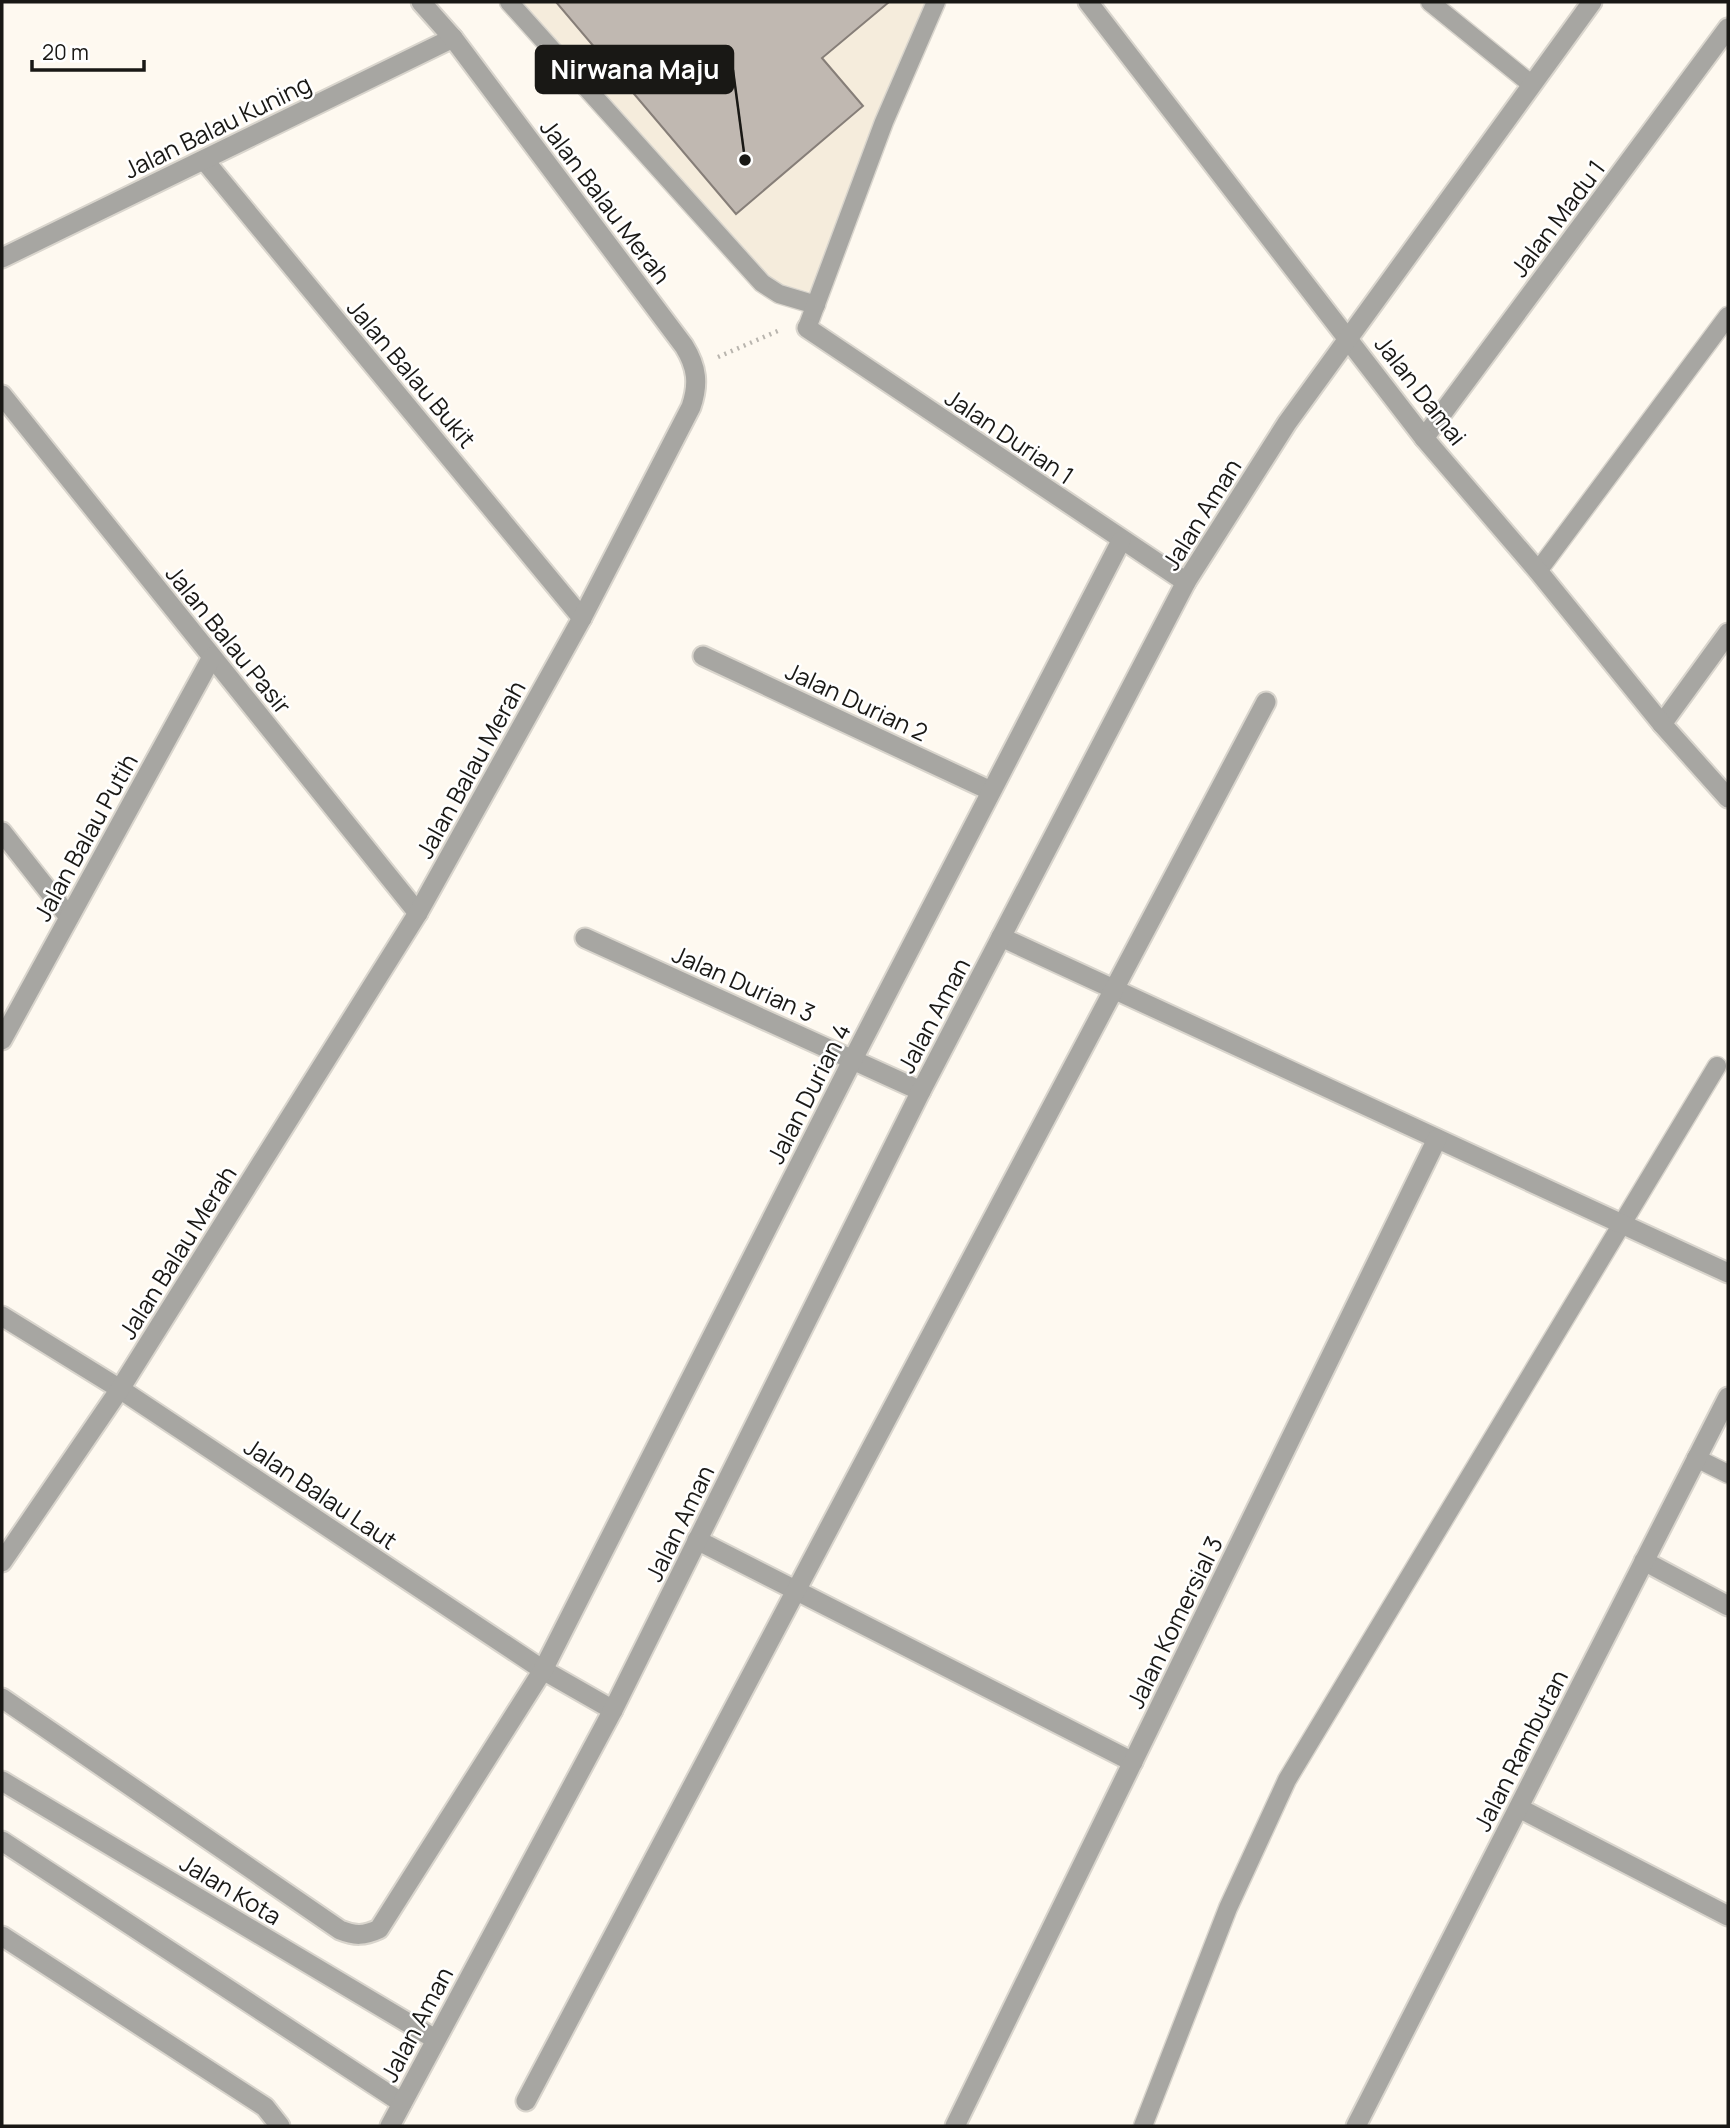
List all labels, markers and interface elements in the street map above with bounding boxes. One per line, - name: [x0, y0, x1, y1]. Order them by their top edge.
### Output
- scale bar: [32, 28, 144, 72]
- text: 20 m: [42, 38, 89, 66]
- callout: Nirwana Maju: [536, 46, 733, 93]
- text: Nirwana Maju: [551, 51, 719, 87]
- street label: Jalan Balau Kuning: [118, 66, 316, 186]
- street label: Jalan Balau Merah: [533, 112, 679, 290]
- street label: Jalan Madu 1: [1502, 153, 1612, 283]
- street label: Jalan Balau Bukit: [340, 292, 484, 454]
- street label: Jalan Damai: [1368, 328, 1474, 452]
- street label: Jalan Durian 1: [939, 381, 1081, 491]
- street label: Jalan Aman: [1154, 452, 1248, 576]
- street label: Jalan Balau Pasir: [159, 558, 300, 721]
- street label: Jalan Durian 2: [781, 654, 933, 748]
- street label: Jalan Balau Merah: [407, 674, 533, 864]
- street label: Jalan Balau Putih: [25, 747, 145, 927]
- street label: Jalan Durian 3: [668, 937, 820, 1029]
- street label: Jalan Aman: [889, 952, 977, 1078]
- street label: Jalan Durian 4: [758, 1017, 858, 1169]
- street label: Jalan Balau Merah: [110, 1159, 244, 1345]
- street label: Jalan Balau Laut: [238, 1430, 404, 1556]
- street label: Jalan Aman: [637, 1459, 721, 1587]
- street label: Jalan Komersial 3: [1118, 1530, 1230, 1714]
- street label: Jalan Rambutan: [1465, 1664, 1575, 1836]
- street label: Jalan Kota: [174, 1846, 288, 1932]
- street label: Jalan Aman: [372, 1961, 460, 2087]

